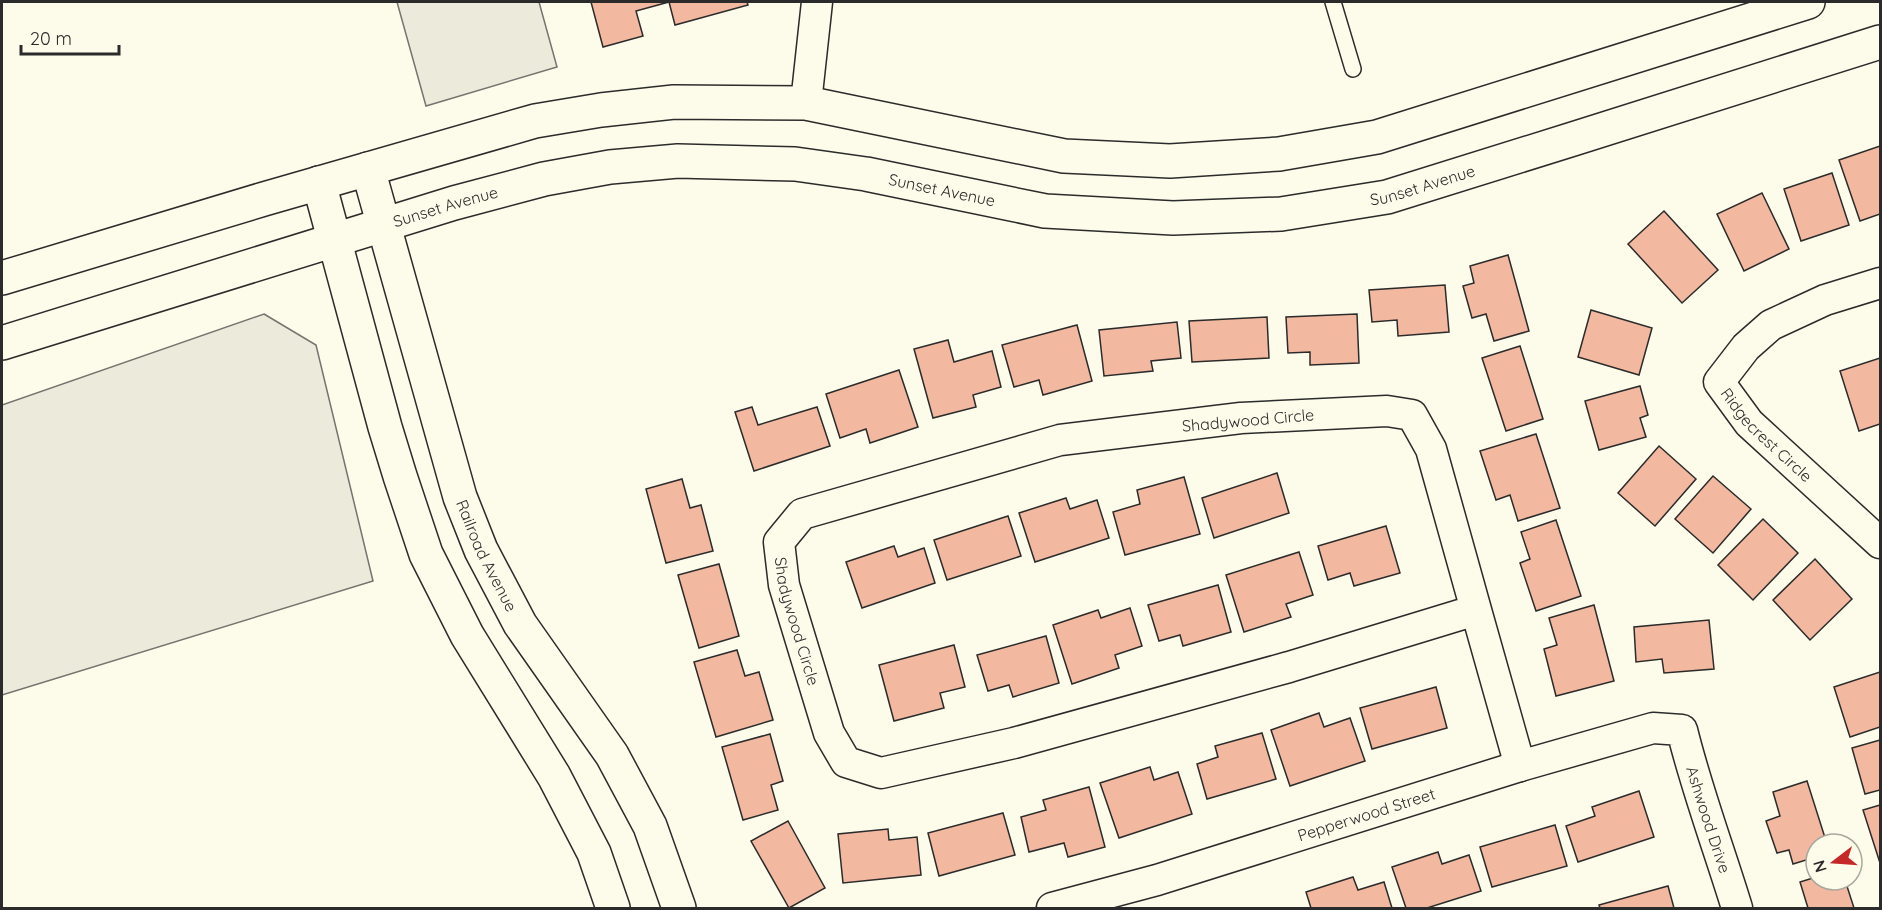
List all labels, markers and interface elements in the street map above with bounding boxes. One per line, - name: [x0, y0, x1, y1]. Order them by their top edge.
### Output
- scale bar: [21, 18, 118, 56]
- text: 20 m: [30, 27, 72, 50]
- street label: Sunset Avenue: [1369, 160, 1477, 210]
- street label: Sunset Avenue: [887, 169, 997, 210]
- street label: Sunset Avenue: [390, 182, 500, 231]
- street label: Ridgecrest Circle: [1717, 384, 1817, 486]
- street label: Shadywood Circle: [1181, 404, 1315, 436]
- street label: Railroad Avenue: [452, 497, 522, 615]
- street label: Shadywood Circle: [771, 556, 824, 688]
- street label: Ashwood Drive: [1682, 764, 1735, 875]
- street label: Pepperwood Street: [1295, 783, 1438, 845]
- north arrow: [1804, 832, 1864, 892]
- text: N: [1808, 858, 1831, 875]

